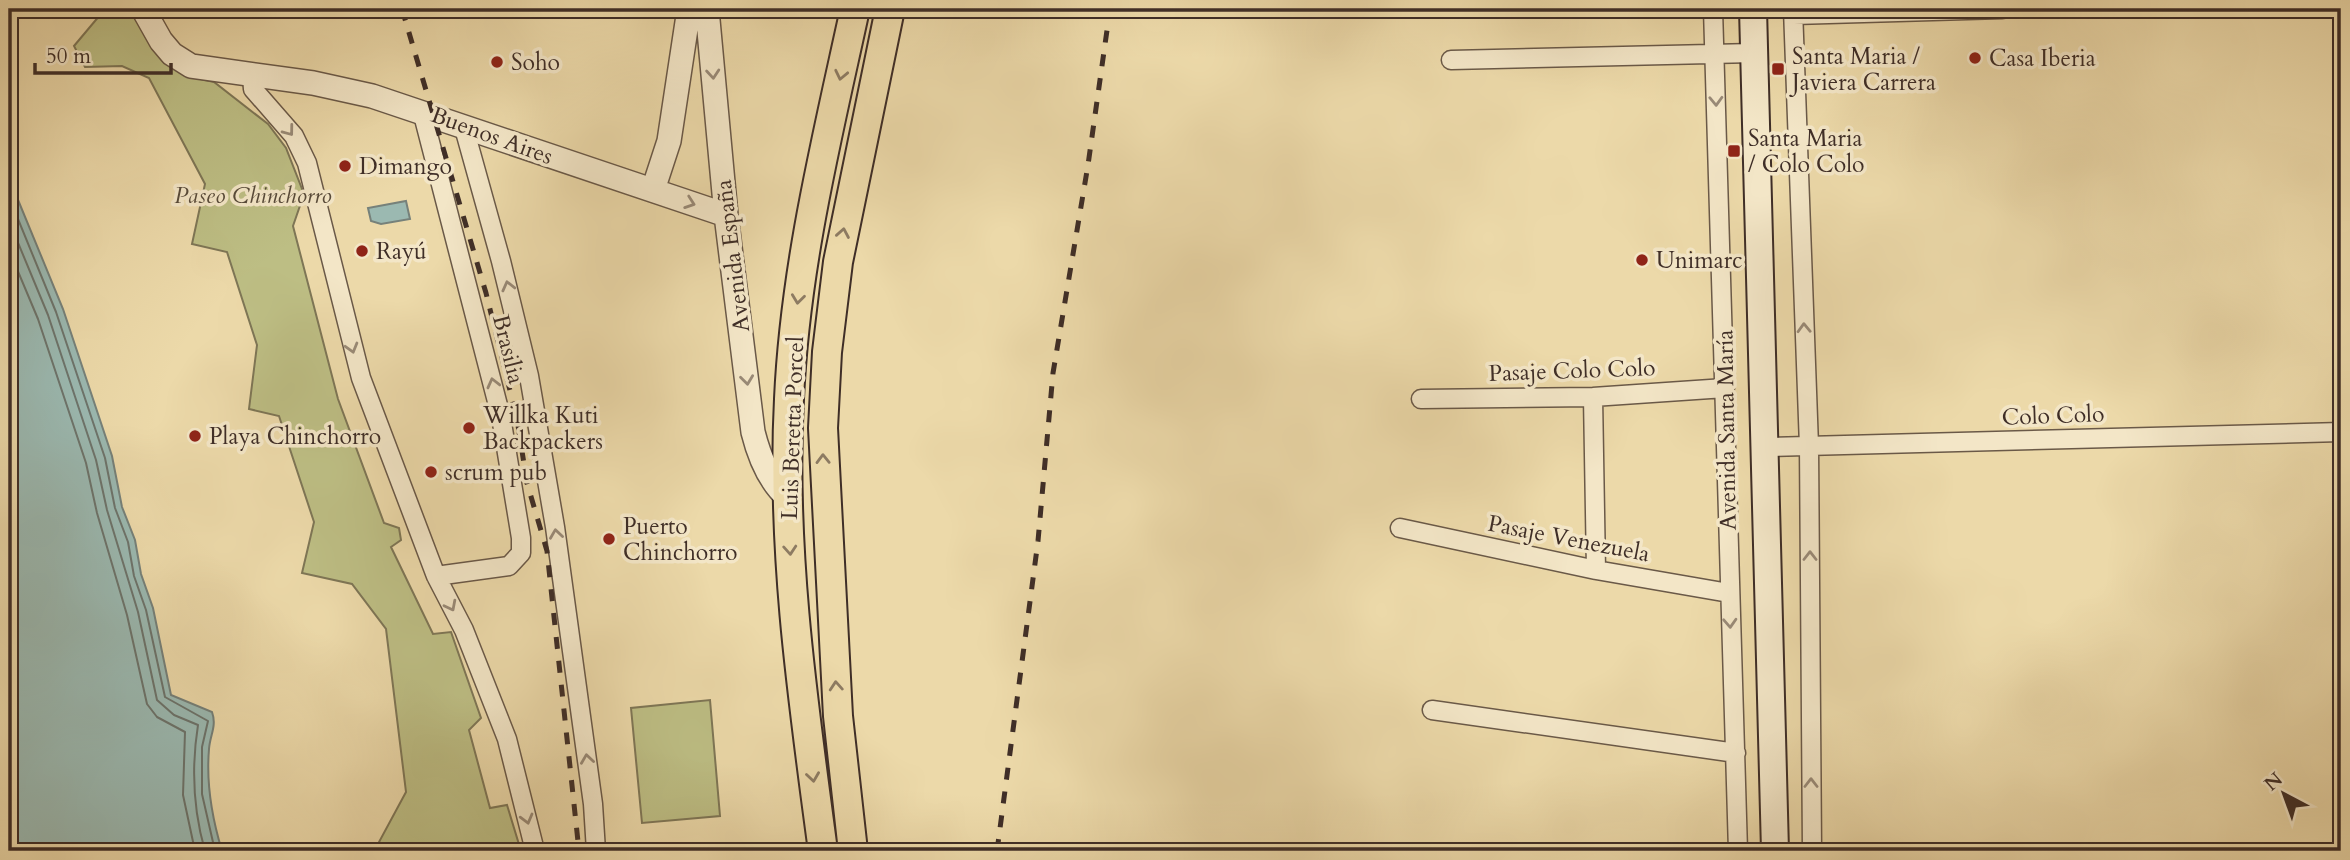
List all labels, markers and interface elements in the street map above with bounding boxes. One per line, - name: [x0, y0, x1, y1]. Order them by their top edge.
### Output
- scale bar: [35, 32, 172, 76]
- place label: Santa Maria / Javiera Carrera: [1789, 41, 1936, 98]
- text: 50 m: [46, 42, 91, 71]
- place label: Casa Iberia: [1989, 43, 2096, 74]
- place label: Soho: [511, 47, 560, 78]
- marker: Casa Iberia: [1967, 50, 1983, 66]
- marker: Soho: [489, 54, 505, 70]
- marker: Santa Maria / Javiera Carrera: [1770, 61, 1786, 77]
- one-way arrow: [705, 69, 720, 80]
- one-way arrow: [834, 69, 849, 81]
- one-way arrow: [1709, 96, 1724, 107]
- street label: Buenos Aires: [427, 99, 557, 172]
- one-way arrow: [281, 123, 293, 135]
- place label: Santa Maria / Colo Colo: [1748, 123, 1864, 180]
- marker: Santa Maria / Colo Colo: [1726, 143, 1742, 159]
- place label: Dimango: [359, 151, 452, 182]
- marker: Dimango: [337, 158, 353, 174]
- street label: Avenida España: [708, 178, 757, 334]
- park label: Paseo Chinchorro: [174, 180, 332, 211]
- one-way arrow: [683, 195, 695, 209]
- one-way arrow: [835, 227, 850, 239]
- place label: Rayú: [376, 236, 427, 267]
- marker: Rayú: [354, 243, 370, 259]
- place label: Unimarc: [1656, 245, 1743, 276]
- marker: Unimarc: [1634, 252, 1650, 268]
- one-way arrow: [502, 281, 516, 293]
- one-way arrow: [790, 293, 805, 305]
- street label: Brasilia: [485, 311, 532, 387]
- one-way arrow: [1797, 322, 1812, 333]
- street label: Avenida Santa María: [1709, 329, 1744, 531]
- street label: Luis Beretta Porcel: [774, 336, 811, 520]
- one-way arrow: [344, 341, 359, 353]
- street label: Pasaje Colo Colo: [1488, 352, 1656, 389]
- one-way arrow: [739, 374, 754, 386]
- one-way arrow: [486, 377, 501, 389]
- street label: Colo Colo: [2001, 398, 2105, 433]
- place label: Willka Kuti Backpackers: [482, 400, 603, 457]
- marker: Willka Kuti Backpackers: [461, 420, 477, 436]
- place label: Playa Chinchorro: [209, 421, 381, 452]
- marker: Playa Chinchorro: [187, 428, 203, 444]
- one-way arrow: [816, 453, 831, 464]
- place label: scrum pub: [445, 457, 547, 488]
- marker: scrum pub: [423, 464, 439, 480]
- street label: Pasaje Venezuela: [1485, 508, 1653, 569]
- place label: Puerto Chinchorro: [623, 511, 738, 568]
- one-way arrow: [549, 528, 564, 540]
- marker: Puerto Chinchorro: [601, 531, 617, 547]
- one-way arrow: [782, 545, 797, 556]
- one-way arrow: [1802, 550, 1818, 560]
- one-way arrow: [443, 598, 456, 611]
- one-way arrow: [1723, 618, 1738, 629]
- one-way arrow: [828, 680, 843, 691]
- one-way arrow: [580, 753, 595, 765]
- north arrow: [2248, 758, 2318, 828]
- text: N: [2259, 766, 2289, 797]
- one-way arrow: [805, 771, 820, 782]
- one-way arrow: [1804, 777, 1819, 788]
- one-way arrow: [519, 813, 533, 825]

